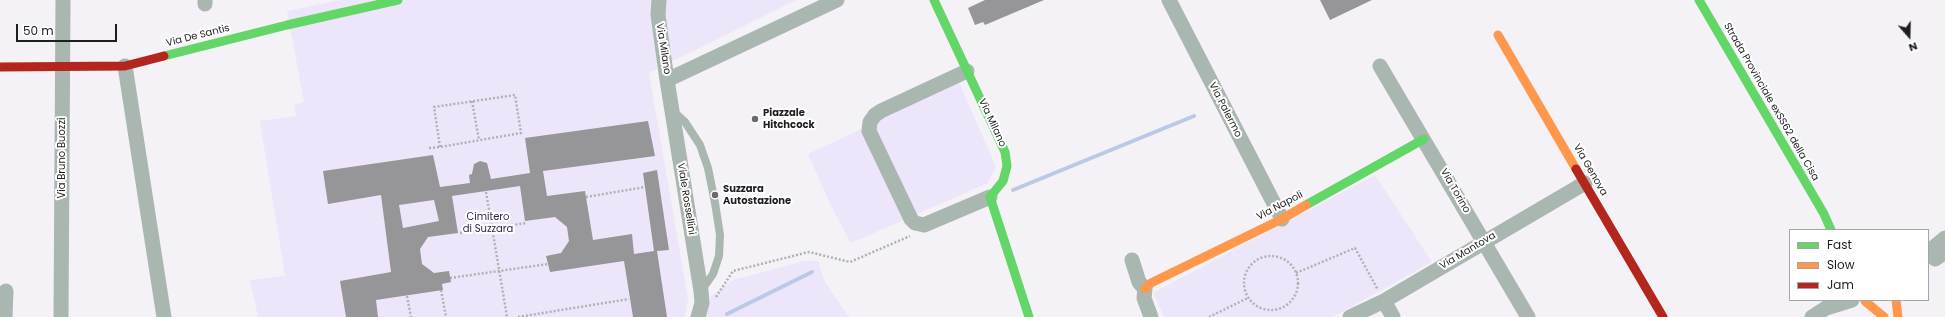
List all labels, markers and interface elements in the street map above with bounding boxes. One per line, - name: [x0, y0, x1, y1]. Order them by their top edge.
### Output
- scale bar: [18, 16, 119, 42]
- north arrow: [1889, 16, 1929, 56]
- street label: Strada Provinciale exSS62 della Cisa: [1721, 21, 1821, 183]
- text: 50 m: [23, 22, 54, 39]
- street label: Via De Santis: [165, 22, 231, 50]
- street label: Via Milano: [653, 23, 673, 75]
- text: N: [1906, 38, 1920, 56]
- street label: Via Palermo: [1206, 80, 1244, 140]
- street label: Via Milano: [976, 97, 1008, 149]
- place label: Piazzale Hitchcock: [763, 107, 815, 130]
- marker: Piazzale Hitchcock: [750, 114, 760, 124]
- street label: Via Bruno Buozzi: [56, 118, 68, 198]
- street label: Via Genova: [1570, 142, 1610, 198]
- street label: Viale Rossellini: [674, 162, 698, 236]
- street label: Via Torino: [1437, 167, 1473, 215]
- place label: Suzzara Autostazione: [723, 183, 791, 206]
- street label: Via Napoli: [1255, 189, 1305, 223]
- marker: Suzzara Autostazione: [710, 190, 720, 200]
- park label: Cimitero di Suzzara: [463, 211, 513, 234]
- legend: [1789, 229, 1929, 301]
- street label: Via Mantova: [1438, 230, 1498, 272]
- text: Fast: [1827, 236, 1852, 253]
- text: Slow: [1827, 256, 1855, 273]
- text: Jam: [1827, 276, 1854, 293]

